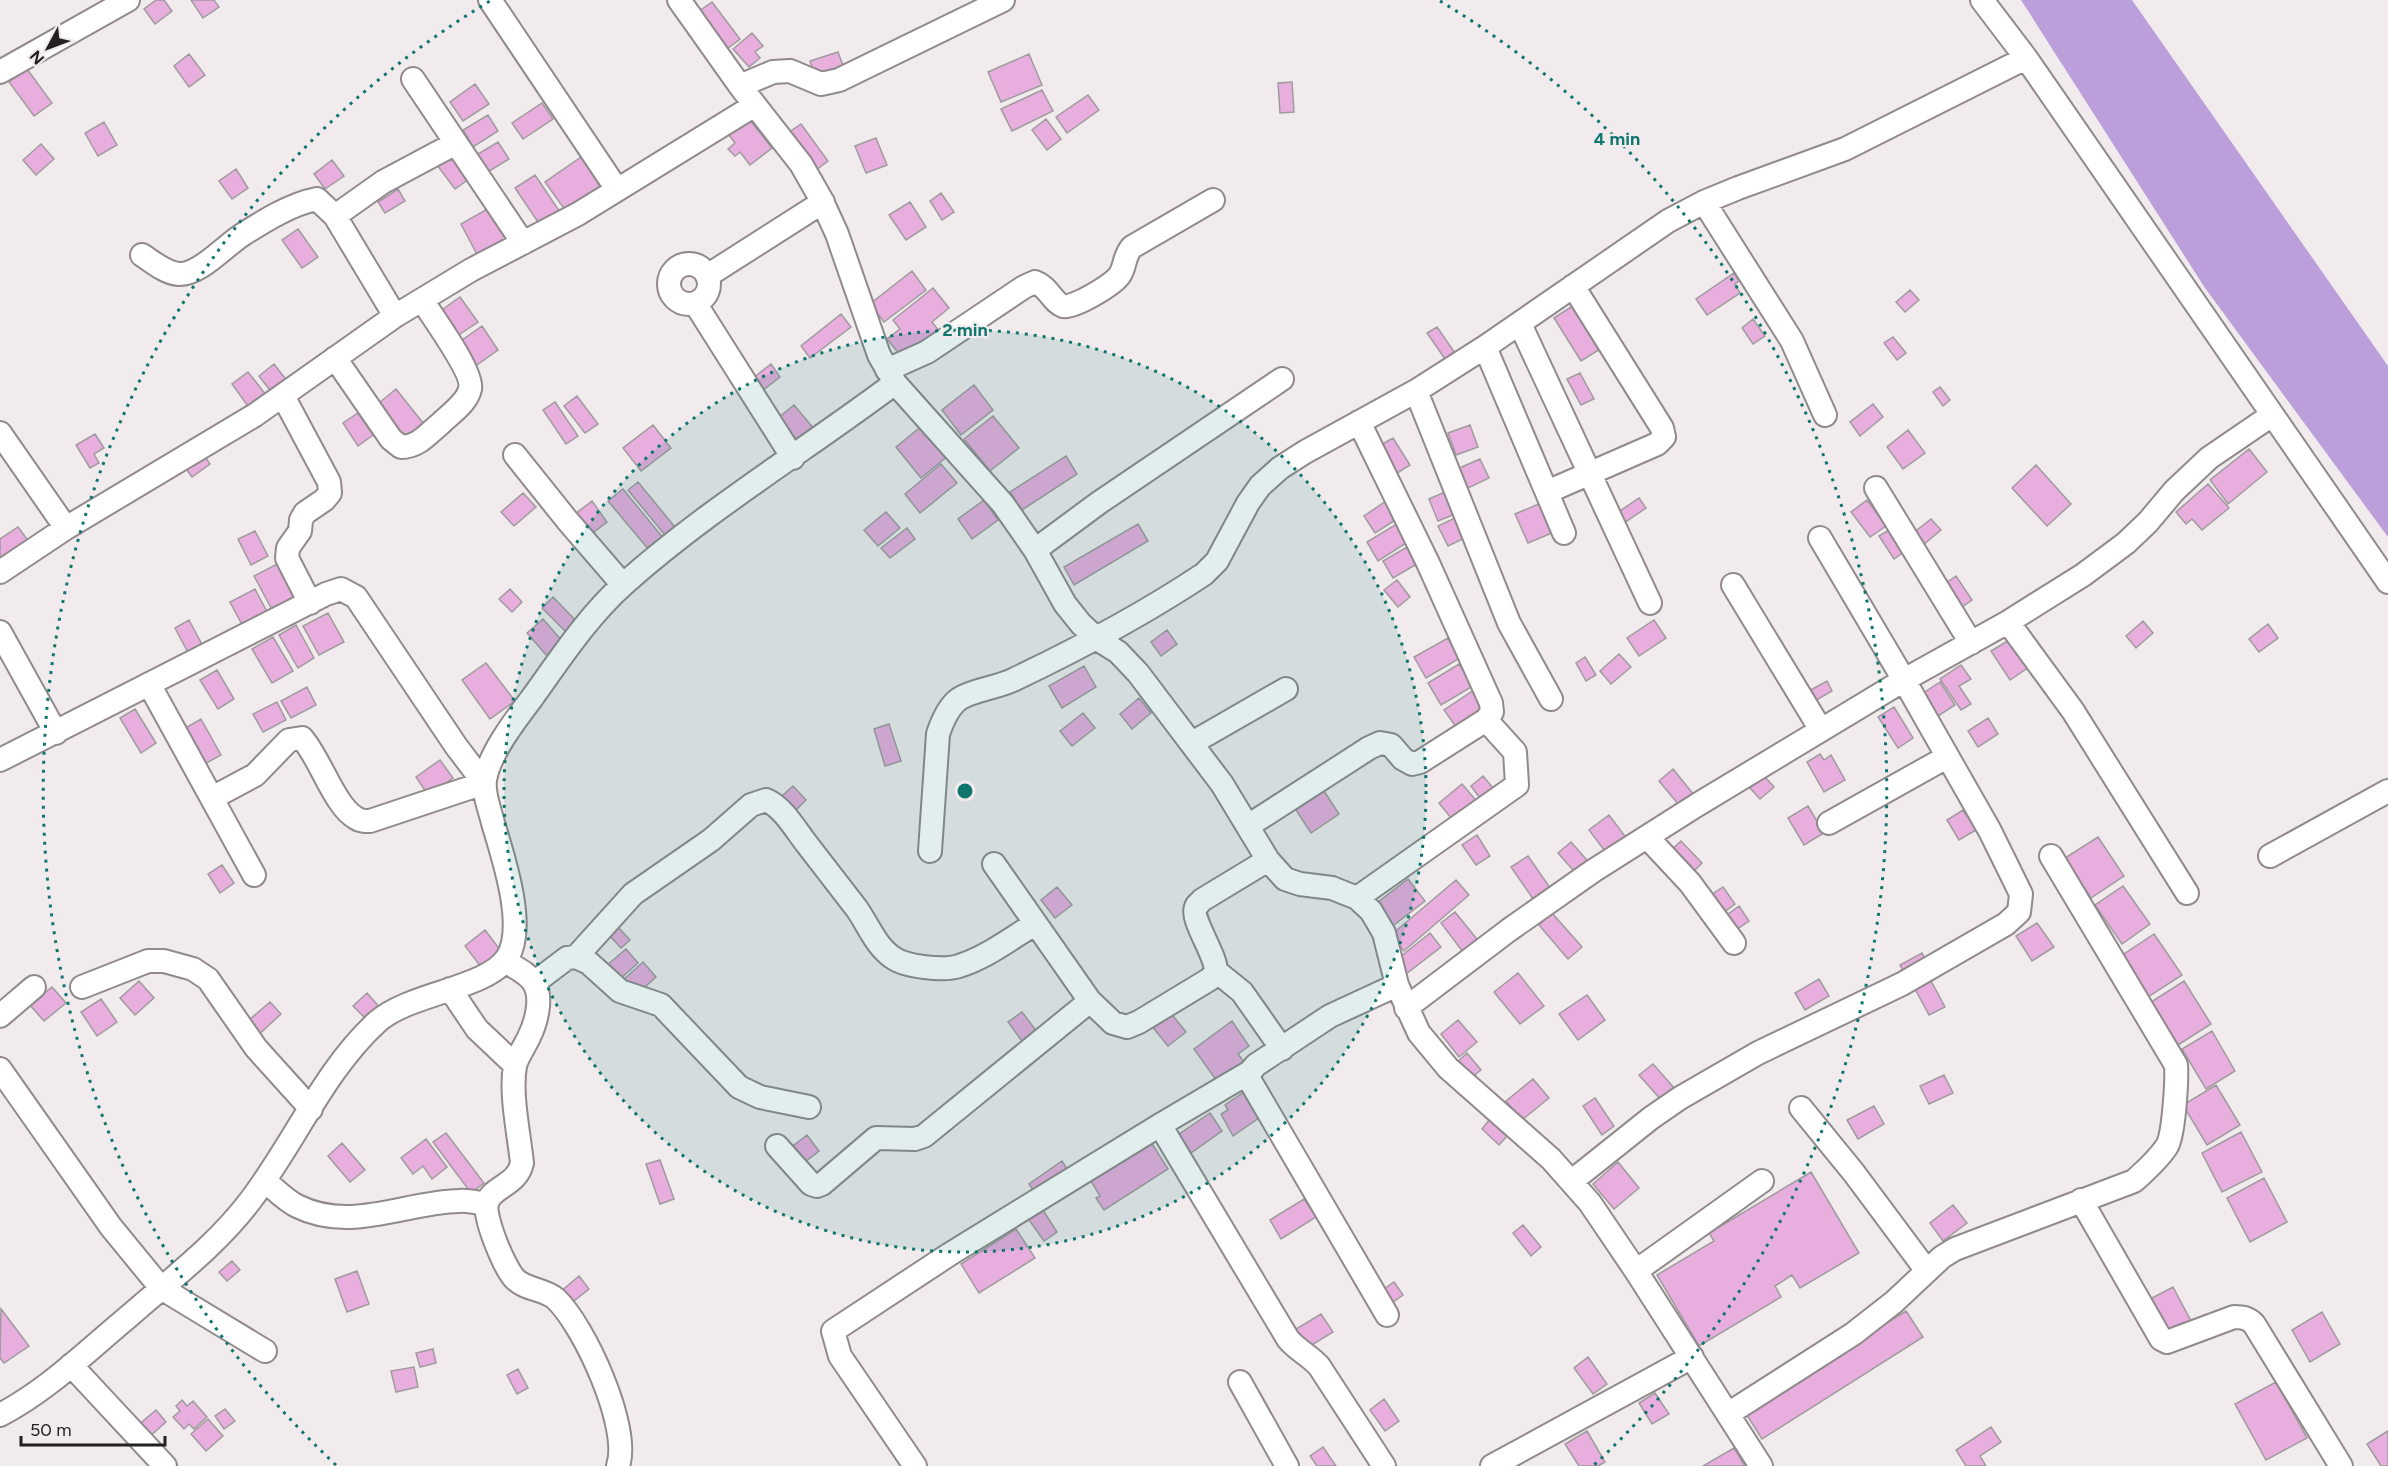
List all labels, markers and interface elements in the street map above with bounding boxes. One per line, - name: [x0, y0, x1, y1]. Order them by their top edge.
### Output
- north arrow: [18, 18, 78, 78]
- text: N: [26, 47, 48, 68]
- text: 4 min: [1594, 128, 1640, 150]
- text: 2 min: [942, 319, 988, 341]
- centre of rings: [955, 781, 975, 801]
- scale bar: [21, 1409, 165, 1447]
- text: 50 m: [30, 1419, 72, 1441]

